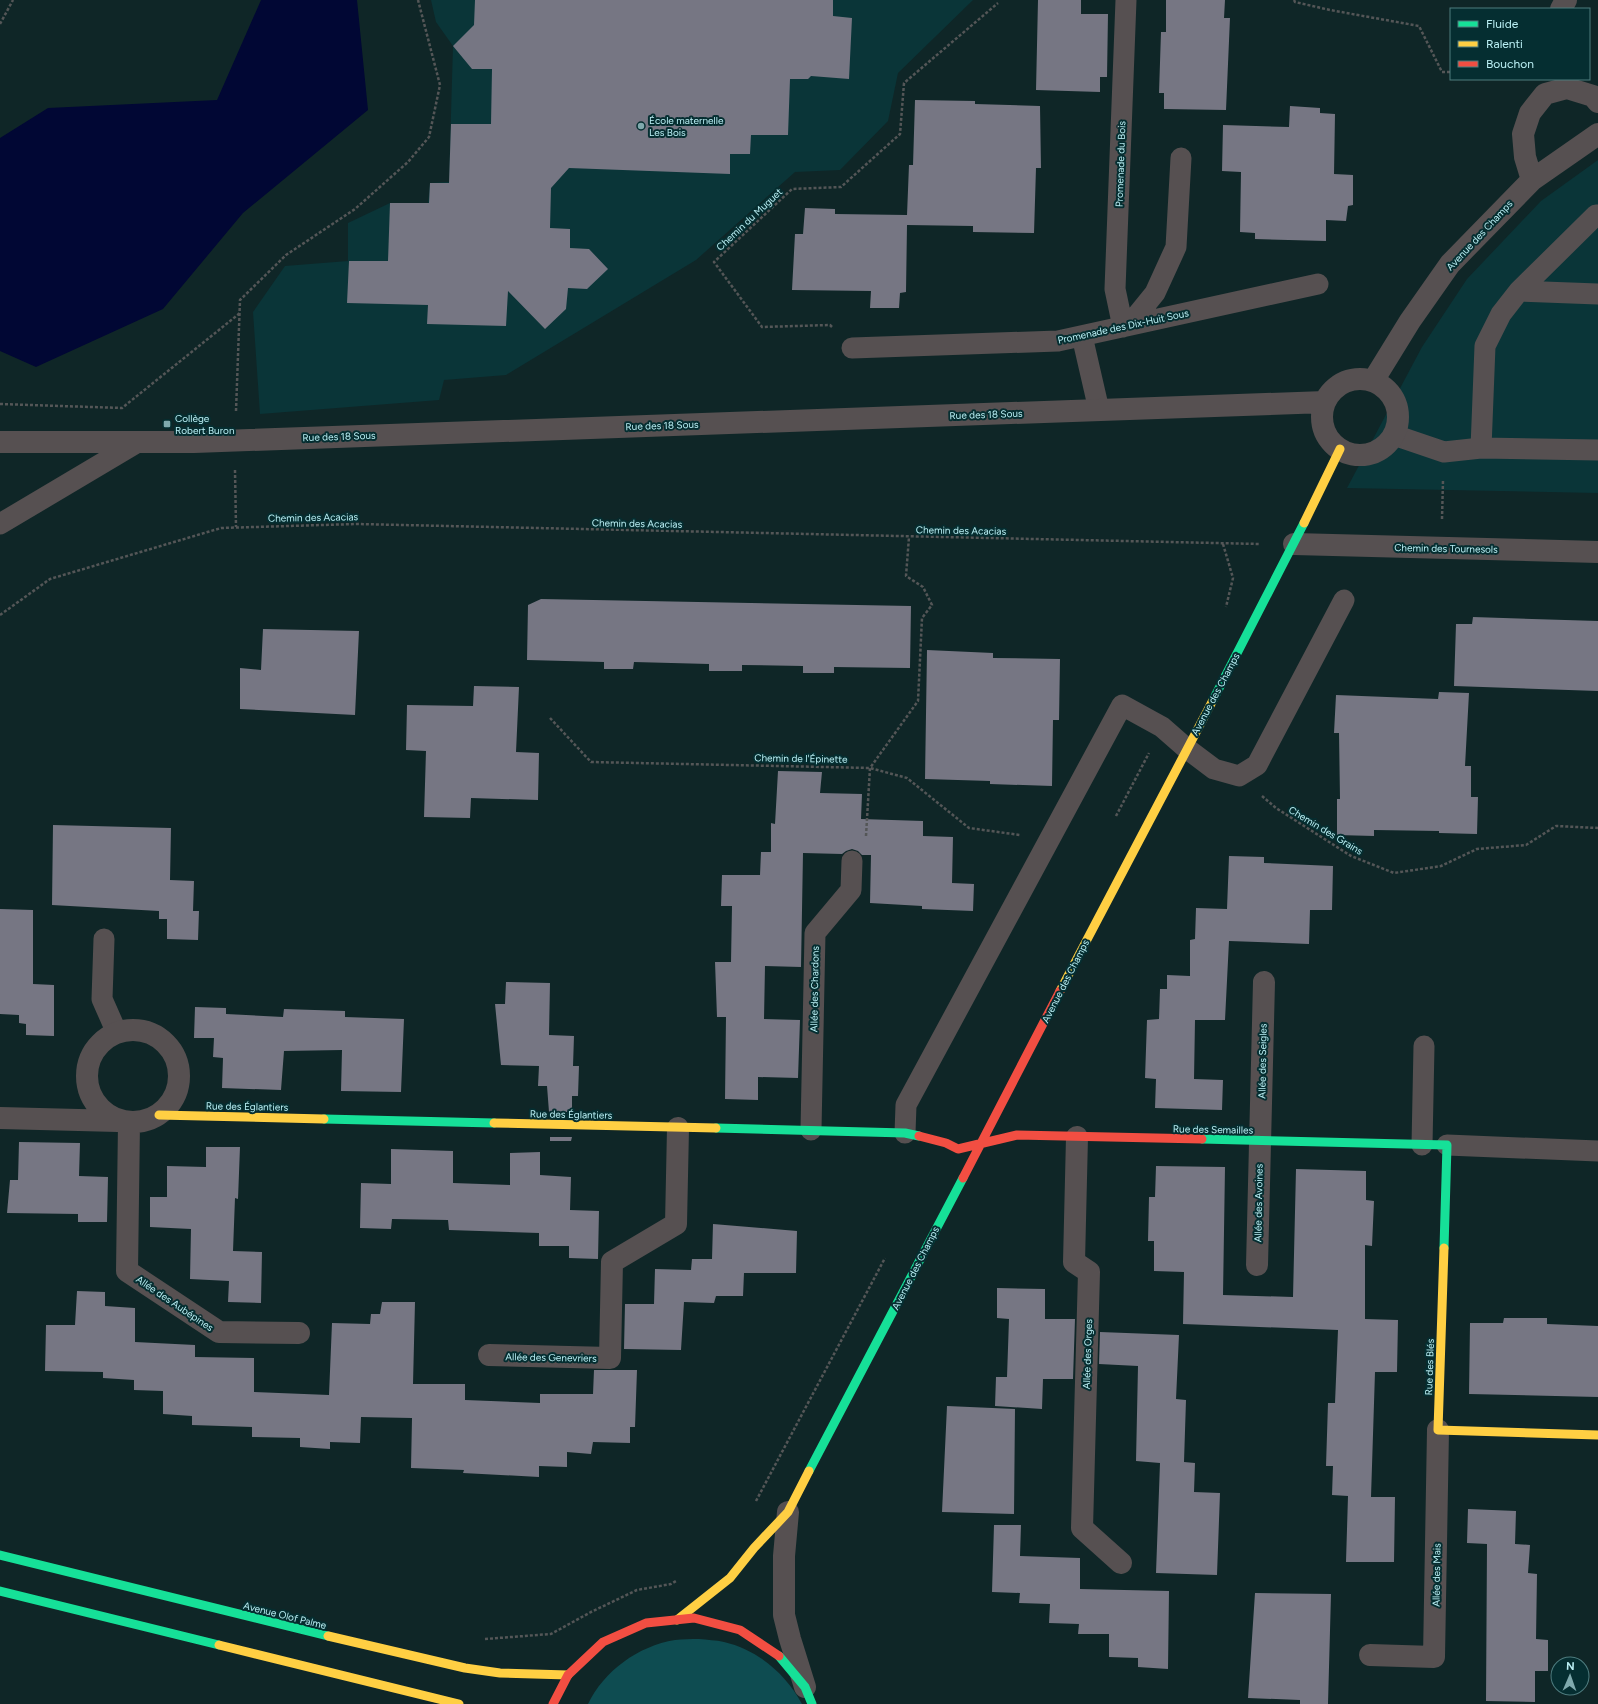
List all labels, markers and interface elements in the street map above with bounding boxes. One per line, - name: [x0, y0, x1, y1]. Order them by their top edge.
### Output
- legend: [1450, 8, 1590, 80]
- text: Fluide: [1486, 17, 1519, 31]
- text: Ralenti: [1486, 37, 1523, 51]
- text: Bouchon: [1486, 57, 1534, 71]
- place label: École maternelle Les Bois: [649, 114, 724, 139]
- street label: Promenade du Bois: [1112, 120, 1129, 207]
- marker: École maternelle Les Bois: [636, 121, 646, 131]
- street label: Chemin du Muguet: [714, 185, 785, 253]
- street label: Avenue des Champs: [1443, 197, 1516, 273]
- street label: Promenade des Dix-Huit Sous: [1056, 306, 1190, 347]
- street label: Rue des 18 Sous: [949, 407, 1023, 422]
- place label: Collège Robert Buron: [175, 412, 235, 437]
- street label: Rue des 18 Sous: [625, 418, 699, 433]
- marker: Collège Robert Buron: [162, 419, 172, 429]
- street label: Rue des 18 Sous: [302, 429, 376, 444]
- street label: Chemin des Acacias: [268, 510, 359, 525]
- street label: Chemin des Acacias: [592, 516, 683, 531]
- street label: Chemin des Acacias: [916, 523, 1007, 538]
- street label: Chemin des Tournesols: [1394, 541, 1498, 556]
- street label: Avenue des Champs: [1188, 650, 1243, 738]
- street label: Chemin de l'Épinette: [754, 751, 848, 766]
- street label: Chemin des Grains: [1286, 803, 1365, 858]
- street label: Avenue des Champs: [1039, 937, 1092, 1025]
- street label: Allée des Chardons: [807, 945, 822, 1032]
- street label: Allée des Seigles: [1255, 1023, 1270, 1099]
- street label: Rue des Églantiers: [206, 1099, 289, 1114]
- street label: Rue des Églantiers: [530, 1107, 613, 1122]
- street label: Rue des Semailles: [1173, 1122, 1254, 1137]
- street label: Allée des Avoines: [1251, 1163, 1266, 1242]
- street label: Avenue des Champs: [889, 1224, 942, 1312]
- street label: Allée des Aubépines: [134, 1273, 216, 1334]
- street label: Allée des Orges: [1080, 1318, 1095, 1389]
- street label: Rue des Blés: [1422, 1338, 1437, 1396]
- street label: Allée des Genevriers: [505, 1350, 597, 1365]
- street label: Allée des Mais: [1429, 1543, 1444, 1607]
- street label: Avenue Olof Palme: [242, 1599, 328, 1632]
- north arrow: [1550, 1656, 1590, 1696]
- text: N: [1566, 1660, 1575, 1673]

